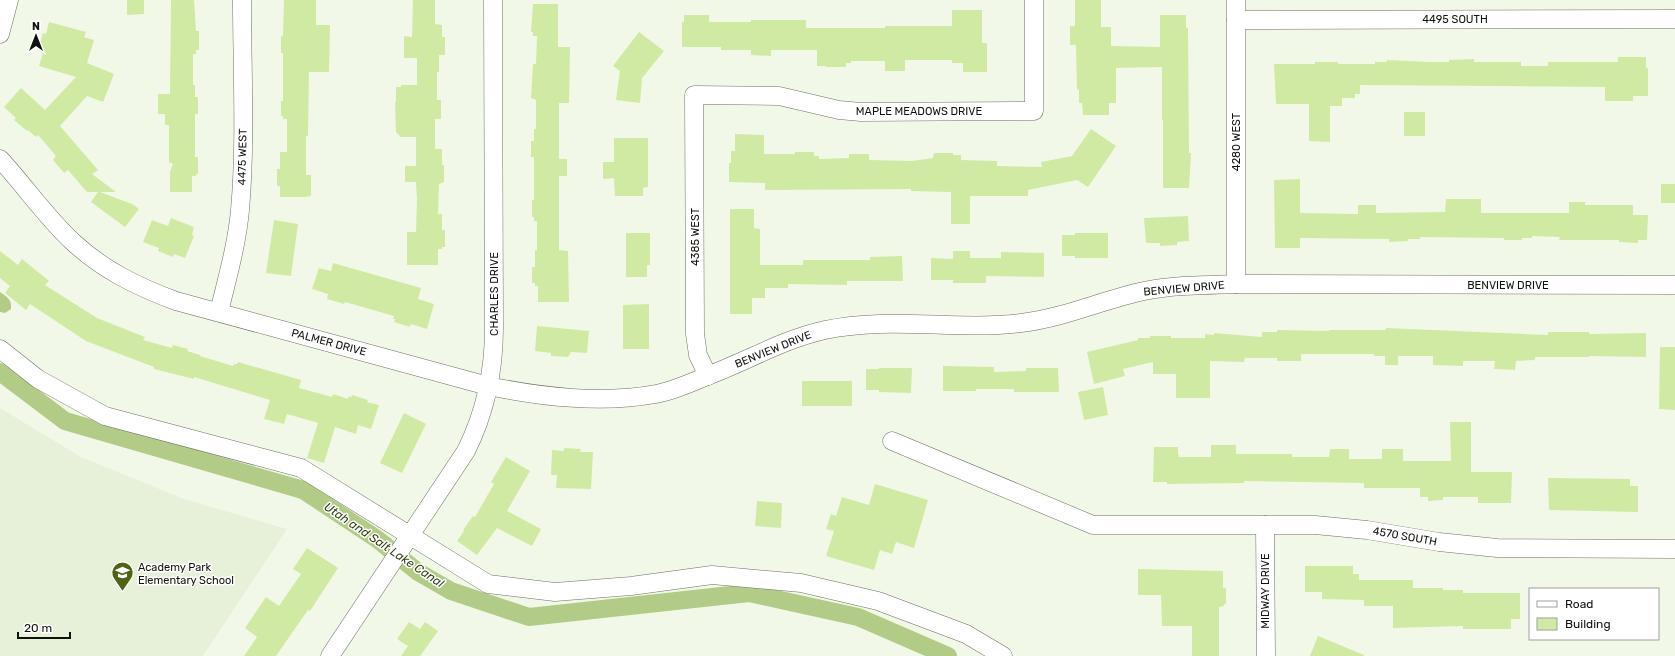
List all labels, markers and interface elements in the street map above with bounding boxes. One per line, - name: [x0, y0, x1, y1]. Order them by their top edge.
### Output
- street label: 4495 SOUTH: [1422, 13, 1488, 26]
- north arrow: [16, 16, 56, 56]
- text: N: [32, 20, 40, 33]
- street label: MAPLE MEADOWS DRIVE: [856, 105, 982, 118]
- street label: 4280 WEST: [1230, 112, 1243, 171]
- street label: 4475 WEST: [236, 128, 250, 186]
- street label: 4385 WEST: [689, 207, 702, 266]
- street label: CHARLES DRIVE: [488, 252, 501, 336]
- street label: BENVIEW DRIVE: [1143, 278, 1226, 299]
- street label: BENVIEW DRIVE: [1467, 279, 1549, 292]
- street label: PALMER DRIVE: [290, 326, 368, 359]
- street label: BENVIEW DRIVE: [733, 328, 814, 371]
- water label: Utah and Salt Lake Canal: [321, 500, 447, 591]
- street label: 4570 SOUTH: [1372, 524, 1438, 549]
- street label: MIDWAY DRIVE: [1259, 553, 1272, 629]
- school or university icon: Academy Park Elementary School: [110, 560, 136, 593]
- place label: Academy Park Elementary School: [138, 561, 234, 587]
- legend: [1529, 588, 1659, 640]
- text: Road: [1565, 597, 1593, 611]
- scale bar: [18, 614, 70, 640]
- text: Building: [1565, 617, 1611, 631]
- text: 20 m: [24, 621, 52, 635]

